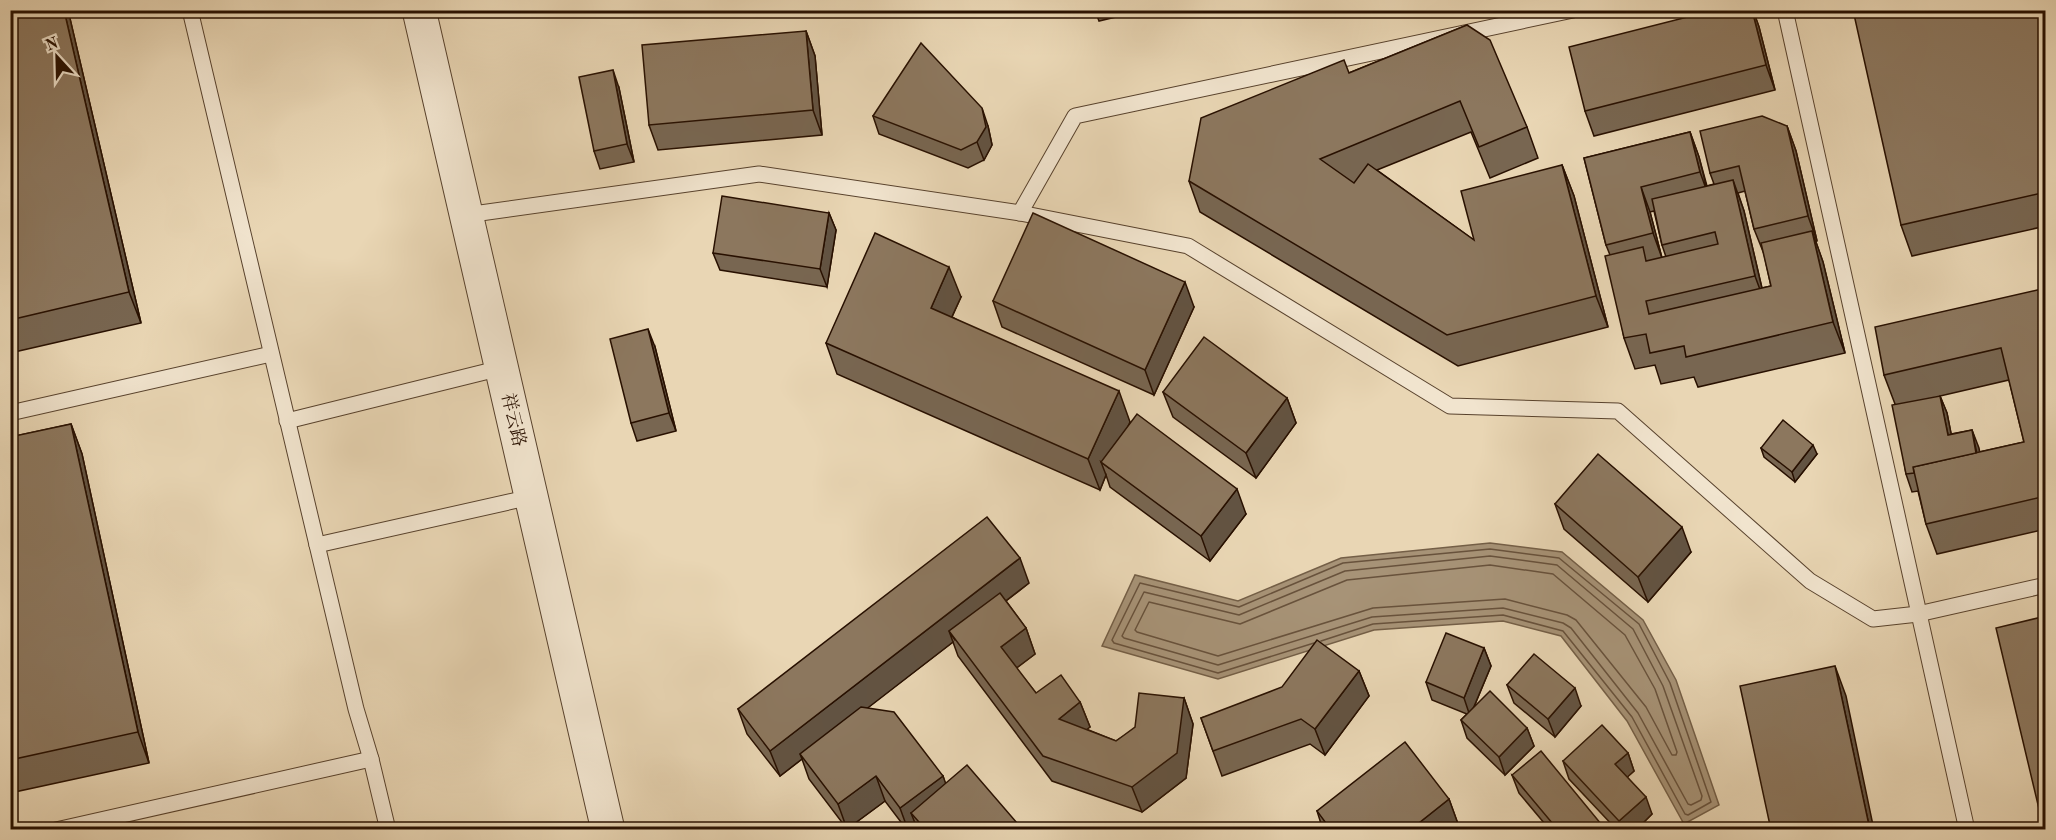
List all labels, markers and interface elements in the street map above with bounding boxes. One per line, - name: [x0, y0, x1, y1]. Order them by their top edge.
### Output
- north arrow: [27, 27, 87, 87]
- text: N: [43, 35, 62, 55]
- street label: 祥云路: [498, 391, 530, 448]

